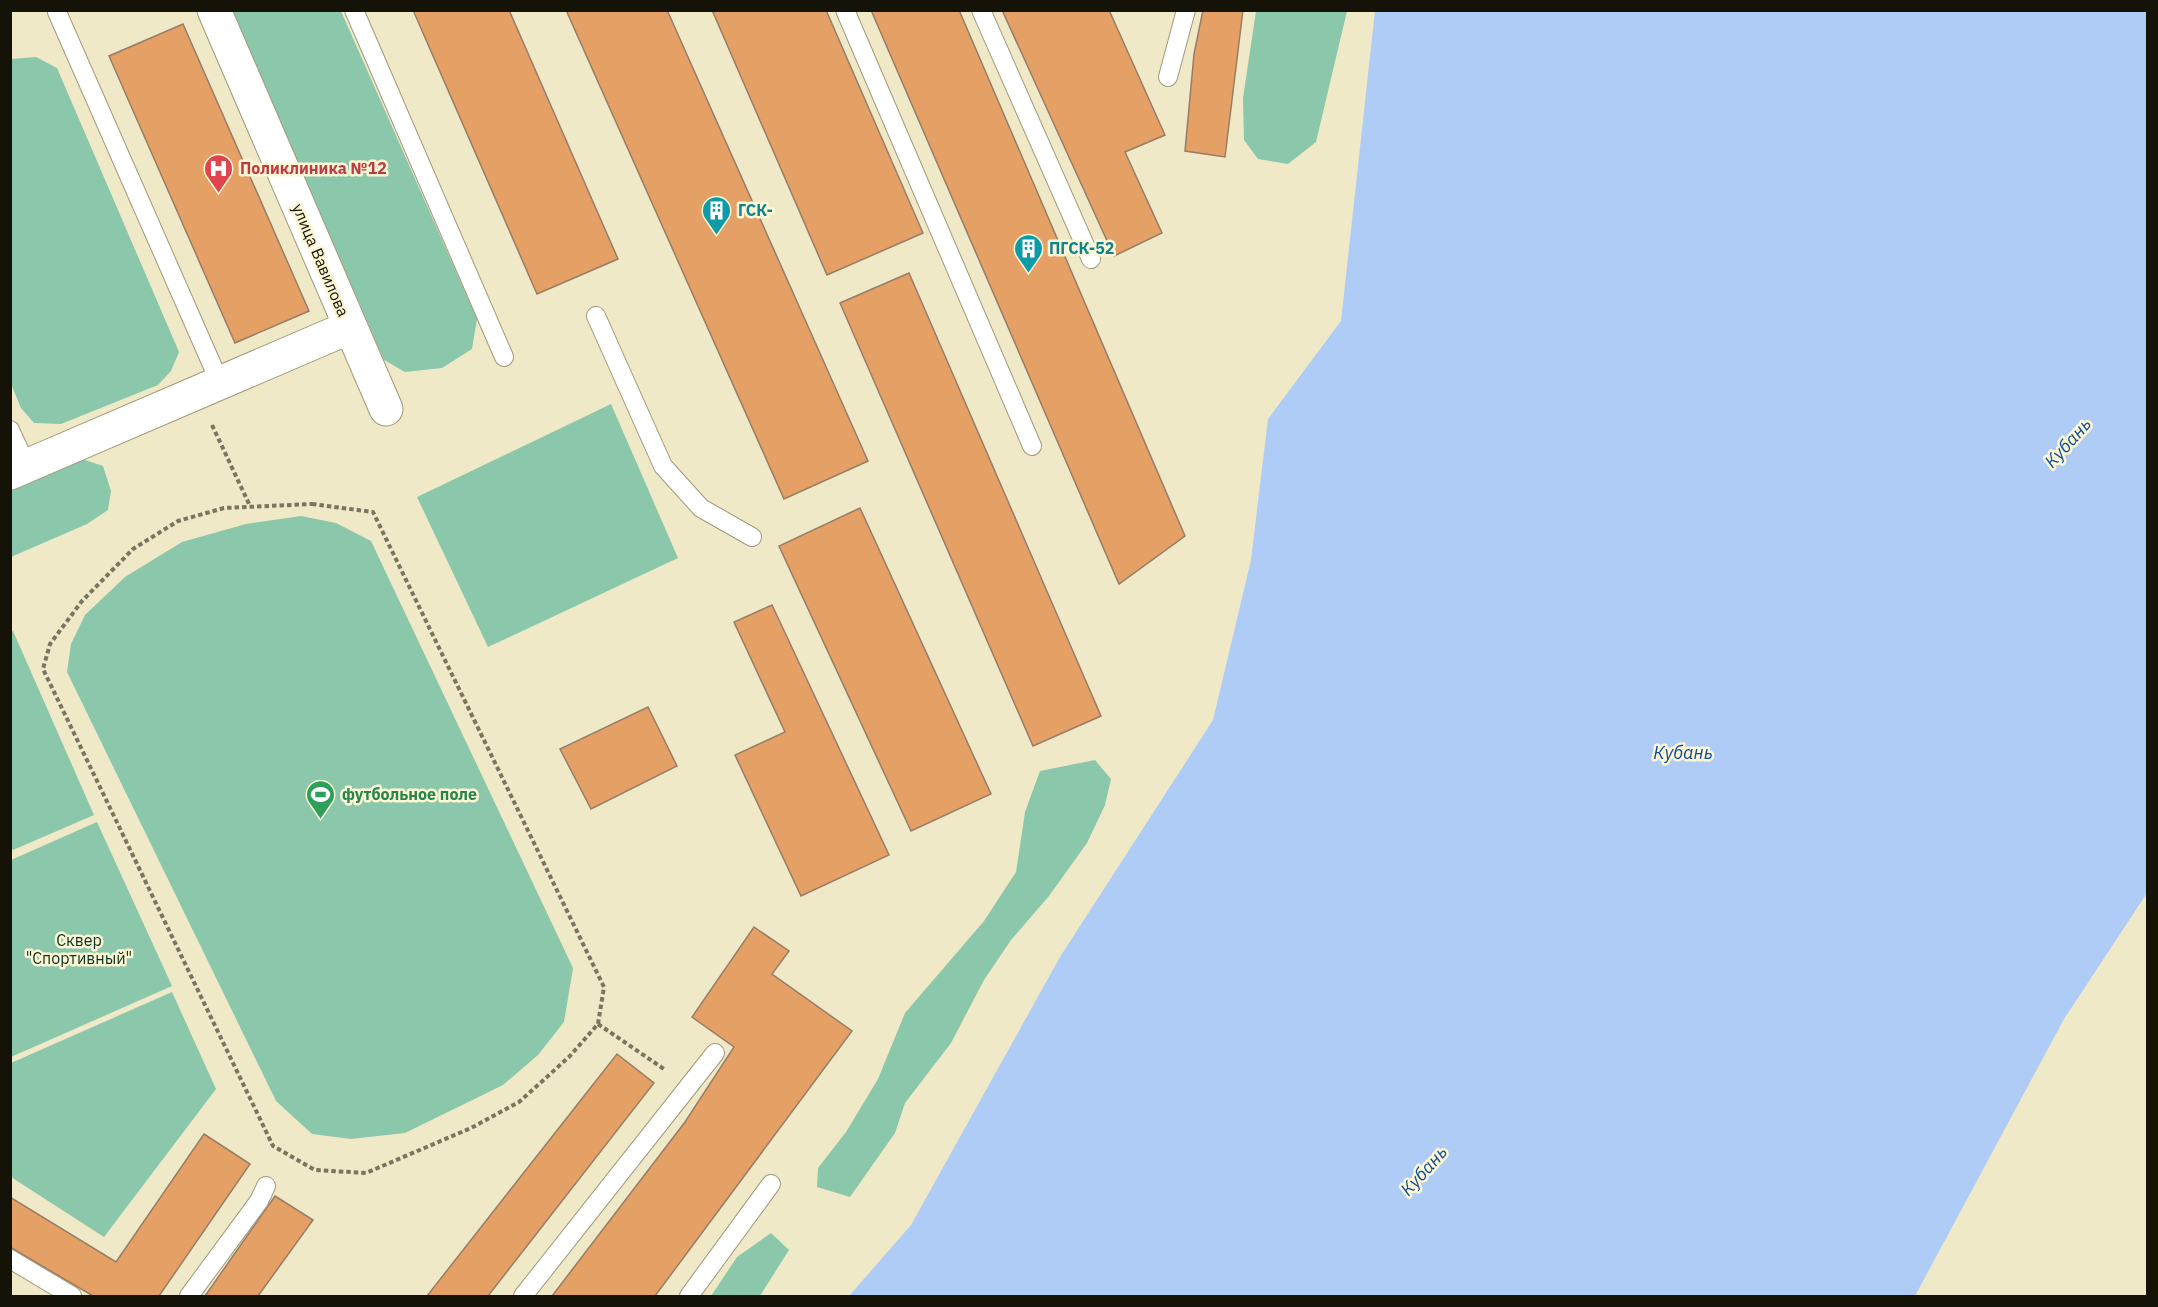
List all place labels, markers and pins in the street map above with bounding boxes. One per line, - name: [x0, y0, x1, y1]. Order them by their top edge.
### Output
- hospital icon: Поликлиника №12: [203, 152, 235, 194]
- place label: Поликлиника №12: [240, 158, 387, 178]
- building icon: ГСК-: [701, 194, 733, 236]
- place label: ГСК-: [738, 200, 773, 220]
- building icon: ПГСК-52: [1012, 232, 1044, 274]
- place label: ПГСК-52: [1049, 238, 1114, 258]
- sports icon: футбольное поле: [305, 778, 337, 820]
- place label: футбольное поле: [342, 784, 477, 804]

